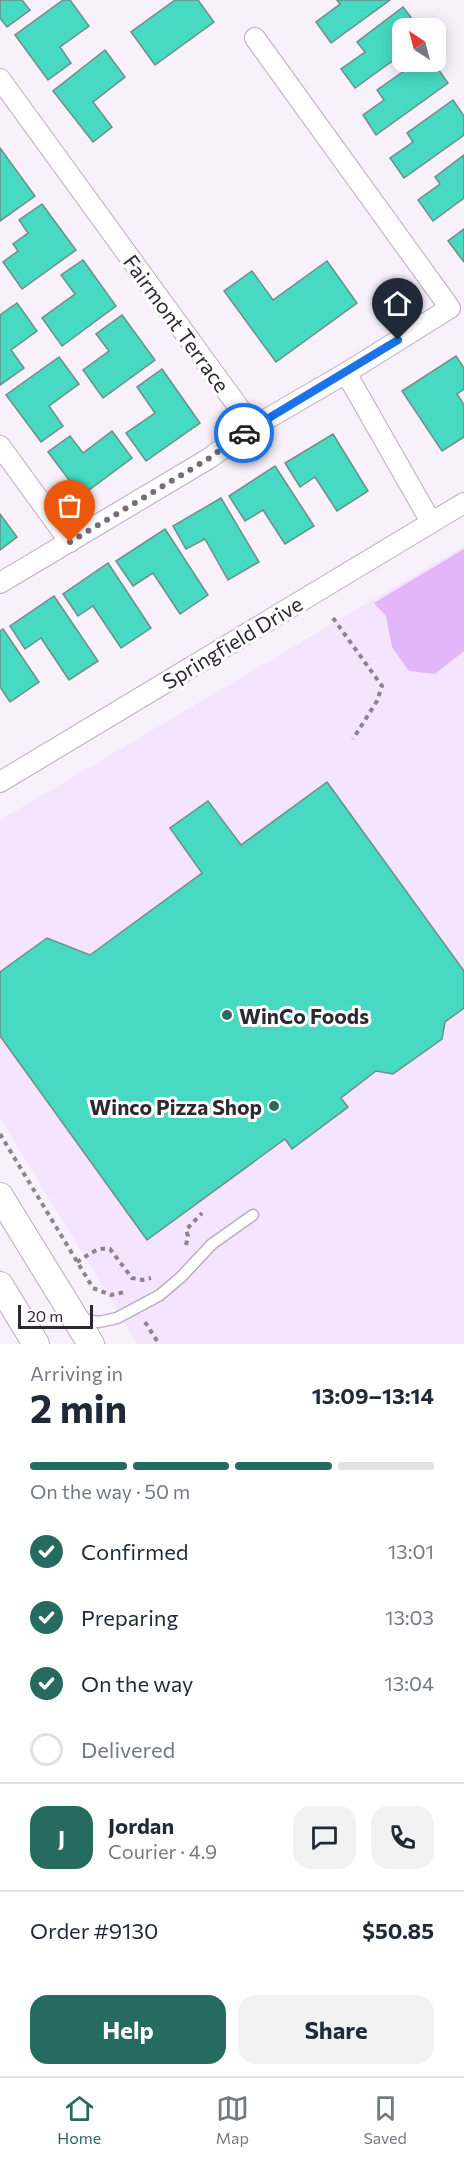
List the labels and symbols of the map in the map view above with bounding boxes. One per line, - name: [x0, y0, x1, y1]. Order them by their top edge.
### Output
- north arrow: [392, 18, 446, 72]
- street label: Fairmont Terrace: [119, 249, 235, 397]
- pin: [372, 278, 423, 340]
- courier: [214, 403, 274, 463]
- pin: [44, 480, 95, 542]
- street label: Springfield Drive: [157, 590, 307, 694]
- place label: WinCo Foods: [239, 1003, 369, 1028]
- marker: WinCo Foods: [220, 1008, 234, 1022]
- place label: Winco Pizza Shop: [89, 1094, 262, 1119]
- marker: Winco Pizza Shop: [267, 1099, 281, 1113]
- scale bar: [18, 1302, 93, 1330]

